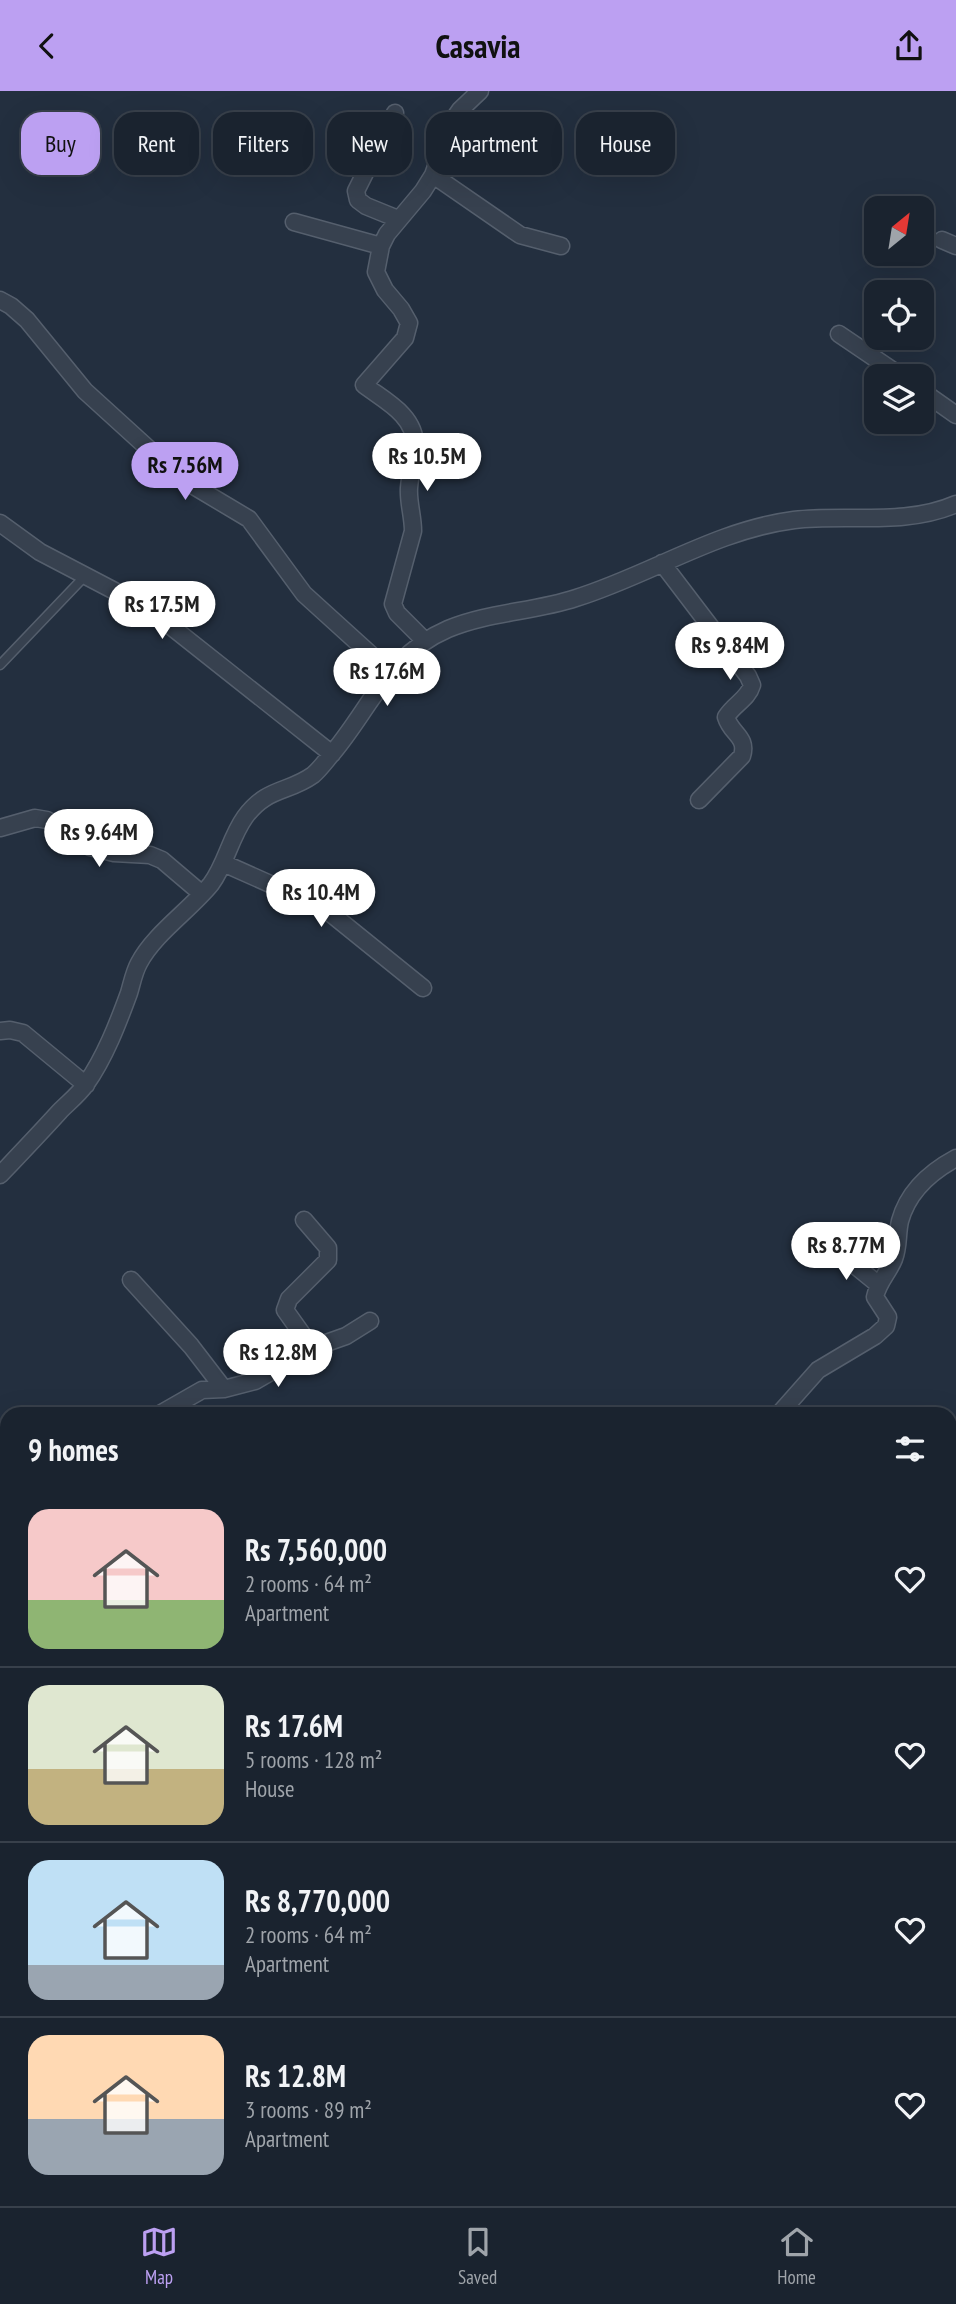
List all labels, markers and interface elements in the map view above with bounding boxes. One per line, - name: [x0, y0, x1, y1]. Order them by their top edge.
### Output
- text: Casavia: [435, 25, 521, 67]
- icon: back: [28, 27, 66, 65]
- icon: share: [890, 27, 928, 65]
- chip: Buy: [21, 112, 100, 175]
- chip: Rent: [114, 112, 199, 175]
- chip: Filters: [213, 112, 313, 175]
- chip: New: [327, 112, 412, 175]
- chip: Apartment: [426, 112, 562, 175]
- chip: House: [576, 112, 675, 175]
- north arrow: [864, 196, 934, 266]
- map controls: [864, 196, 934, 434]
- button: locate: [864, 280, 934, 350]
- button: layers: [864, 364, 934, 434]
- pin: Rs 10.5M: [355, 433, 499, 493]
- text: Rs 10.5M: [388, 441, 466, 470]
- pin: Rs 7.56M: [113, 443, 257, 502]
- text: Rs 7.56M: [147, 450, 223, 479]
- pin: Rs 17.5M: [90, 581, 234, 641]
- text: Rs 17.5M: [124, 589, 200, 618]
- pin: Rs 9.84M: [658, 623, 802, 682]
- text: Rs 9.84M: [691, 630, 769, 659]
- pin: Rs 17.6M: [315, 649, 459, 708]
- text: Rs 17.6M: [349, 656, 425, 685]
- pin: Rs 9.64M: [27, 809, 171, 869]
- text: Rs 9.64M: [60, 817, 138, 846]
- pin: Rs 10.4M: [249, 869, 393, 929]
- text: Rs 10.4M: [282, 877, 360, 906]
- pin: Rs 8.77M: [774, 1223, 918, 1282]
- text: Rs 8.77M: [807, 1230, 885, 1259]
- pin: Rs 12.8M: [206, 1329, 350, 1389]
- text: Rs 12.8M: [239, 1337, 317, 1366]
- text: 9 homes: [28, 1430, 119, 1469]
- icon: filters: [891, 1430, 929, 1468]
- text: Rs 7,560,000: [245, 1530, 387, 1569]
- icon: home: [84, 1537, 168, 1621]
- icon: heart: [891, 1560, 929, 1598]
- text: 2 rooms · 64 m²: [245, 1569, 372, 1598]
- text: Apartment: [245, 1598, 329, 1627]
- text: Rs 17.6M: [245, 1706, 343, 1745]
- icon: home: [84, 1713, 168, 1797]
- icon: heart: [891, 1736, 929, 1774]
- text: 5 rooms · 128 m²: [245, 1745, 382, 1774]
- text: House: [245, 1774, 295, 1803]
- text: Rs 8,770,000: [245, 1881, 390, 1920]
- icon: home: [84, 1888, 168, 1972]
- icon: heart: [891, 1911, 929, 1949]
- text: 2 rooms · 64 m²: [245, 1920, 372, 1949]
- text: Apartment: [245, 1949, 329, 1978]
- text: Rs 12.8M: [245, 2056, 346, 2095]
- icon: home: [84, 2063, 168, 2147]
- icon: heart: [891, 2086, 929, 2124]
- text: 3 rooms · 89 m²: [245, 2095, 372, 2124]
- text: Apartment: [245, 2124, 329, 2153]
- tab: Map: [140, 2223, 178, 2289]
- tab: Saved: [458, 2223, 497, 2289]
- tab: Home: [777, 2223, 816, 2289]

